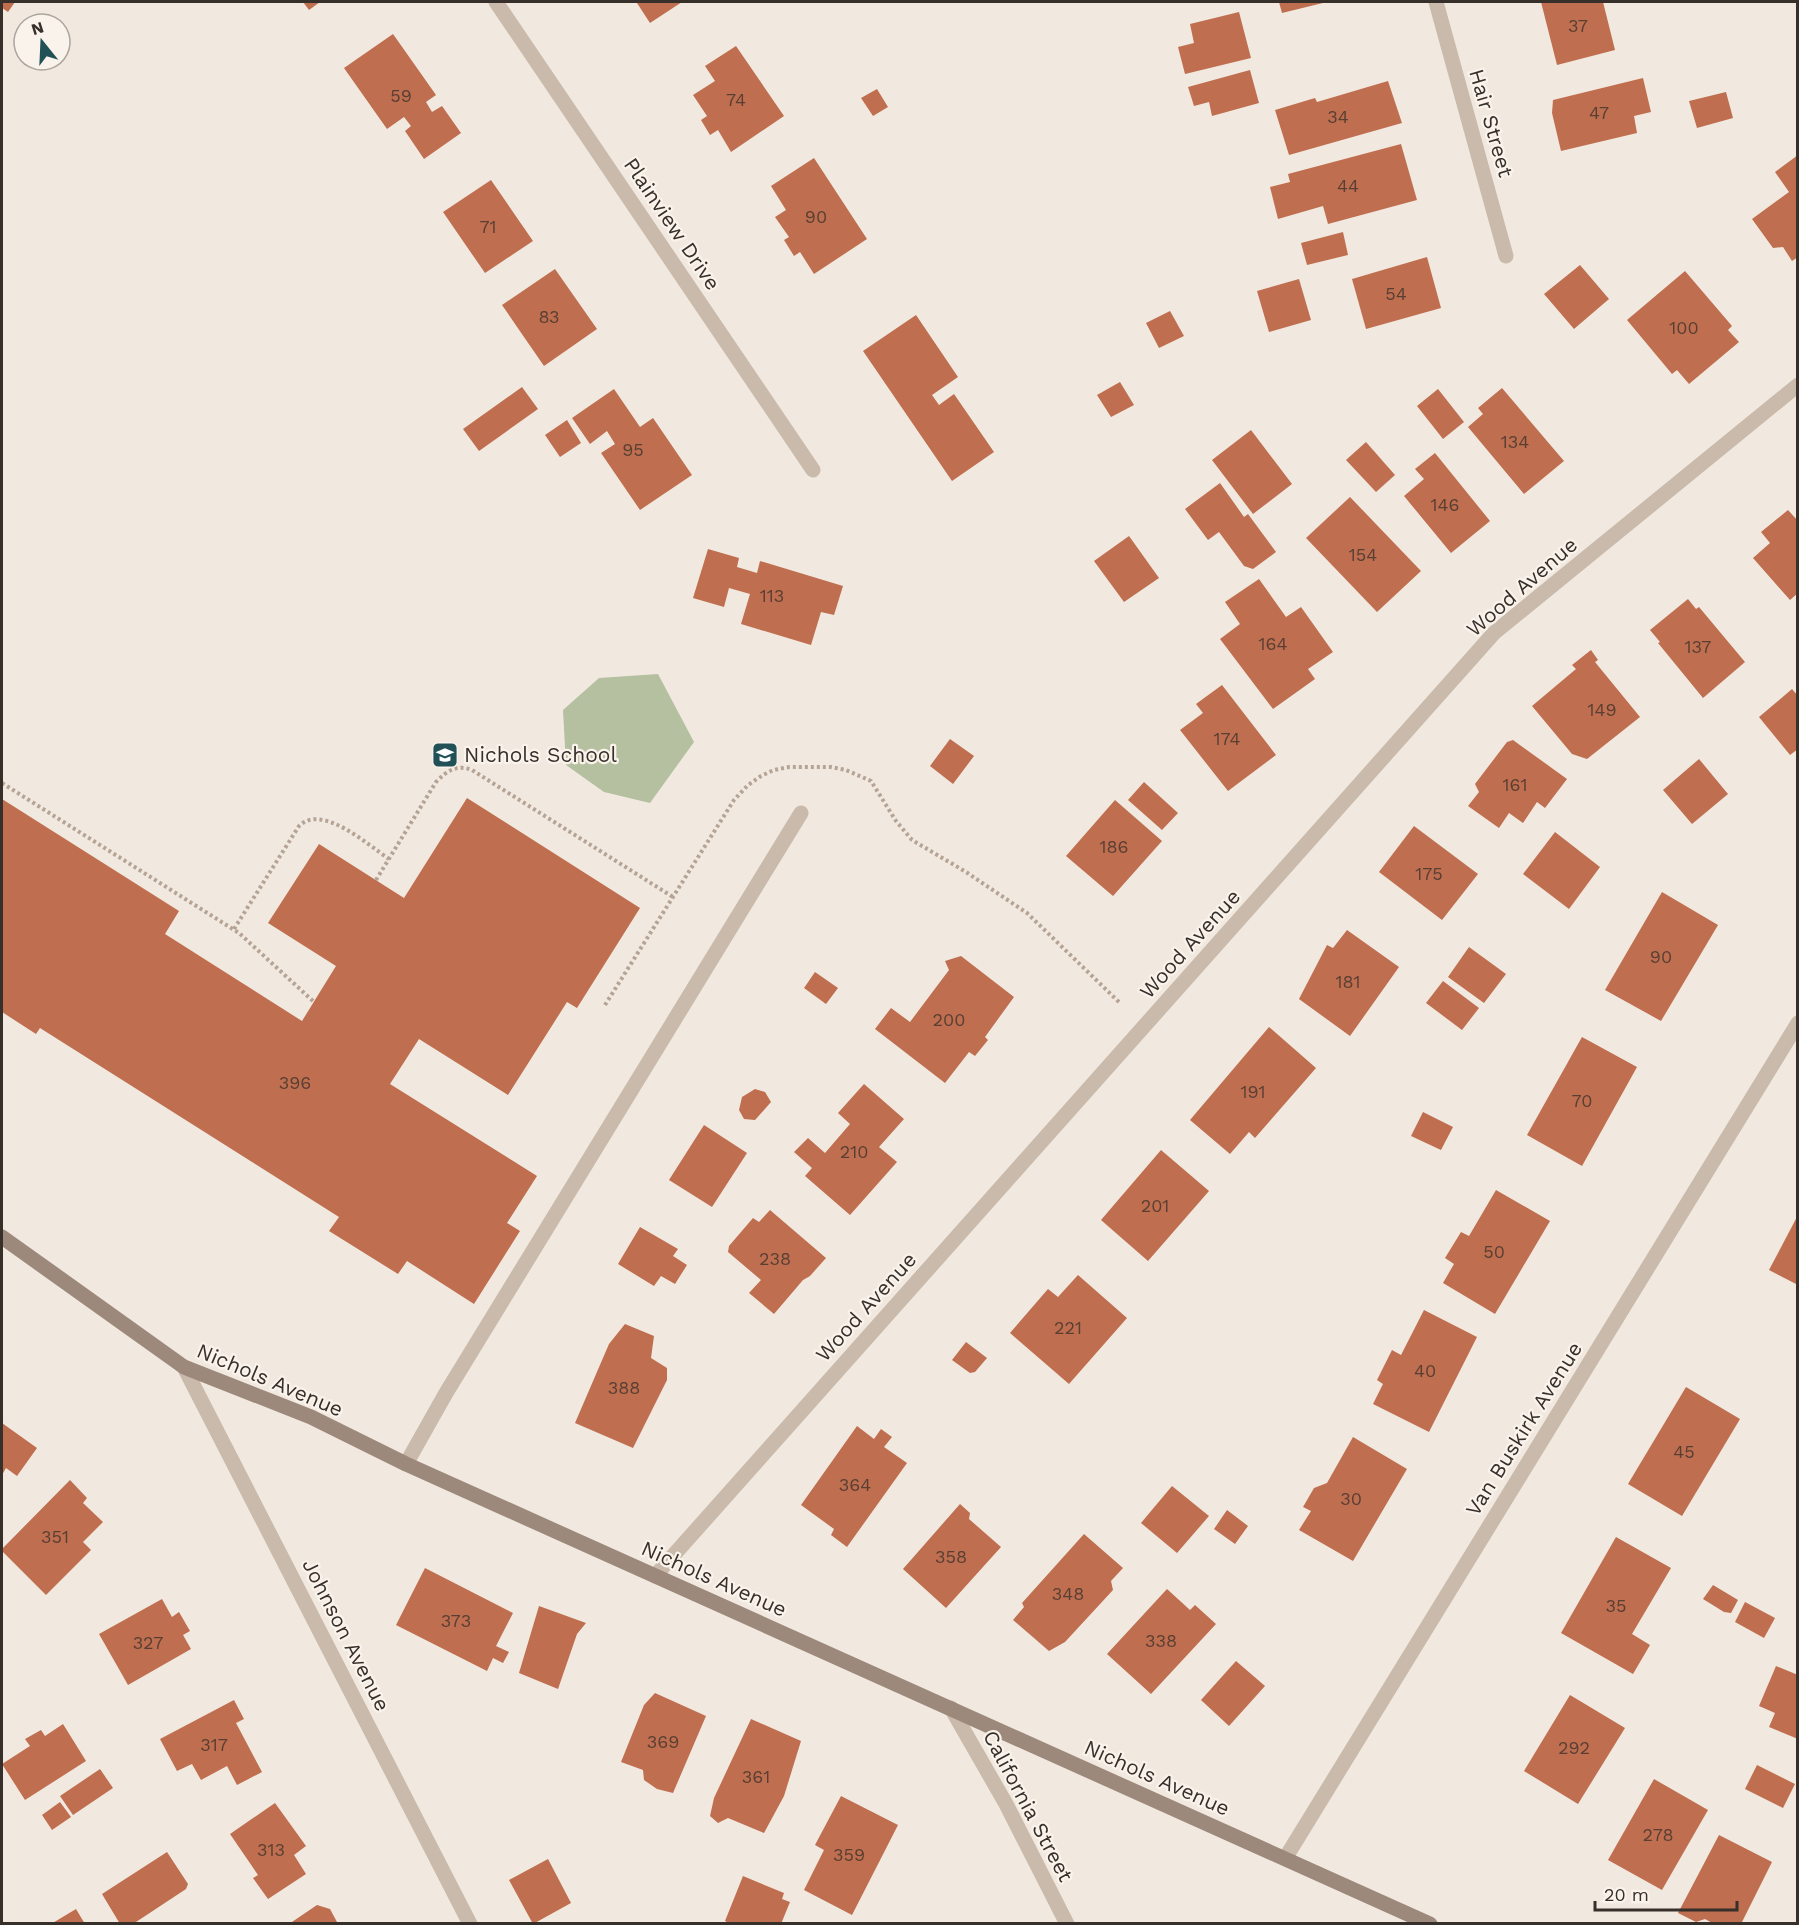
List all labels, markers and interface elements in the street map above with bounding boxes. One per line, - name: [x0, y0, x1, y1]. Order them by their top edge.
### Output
- north arrow: [12, 12, 72, 72]
- house number: 37: [1568, 15, 1588, 36]
- text: N: [29, 17, 46, 39]
- street label: Hair Street: [1464, 66, 1519, 180]
- house number: 59: [390, 85, 412, 106]
- house number: 74: [726, 89, 746, 110]
- house number: 47: [1589, 102, 1609, 123]
- house number: 34: [1327, 106, 1349, 127]
- street label: Plainview Drive: [619, 153, 726, 295]
- house number: 44: [1337, 175, 1359, 196]
- house number: 90: [805, 206, 827, 227]
- house number: 71: [479, 216, 497, 237]
- house number: 54: [1385, 283, 1407, 304]
- house number: 83: [538, 306, 560, 327]
- house number: 100: [1669, 317, 1699, 338]
- house number: 134: [1501, 431, 1529, 452]
- house number: 95: [622, 439, 644, 460]
- house number: 146: [1431, 494, 1459, 515]
- street label: Wood Avenue: [1461, 532, 1582, 641]
- house number: 154: [1349, 544, 1377, 565]
- house number: 113: [760, 585, 784, 606]
- house number: 164: [1259, 633, 1287, 654]
- house number: 137: [1685, 636, 1711, 657]
- house number: 149: [1587, 699, 1617, 720]
- house number: 174: [1214, 728, 1240, 749]
- school or university icon: Nichols School: [430, 740, 460, 770]
- place label: Nichols School: [464, 742, 617, 767]
- house number: 161: [1503, 774, 1527, 795]
- house number: 186: [1099, 836, 1129, 857]
- house number: 175: [1415, 863, 1443, 884]
- street label: Wood Avenue: [1134, 884, 1245, 1003]
- house number: 90: [1650, 946, 1672, 967]
- house number: 181: [1335, 971, 1361, 992]
- house number: 200: [933, 1009, 965, 1030]
- house number: 396: [279, 1072, 311, 1093]
- house number: 191: [1240, 1081, 1266, 1102]
- house number: 70: [1572, 1090, 1592, 1111]
- house number: 210: [840, 1141, 868, 1162]
- house number: 201: [1141, 1195, 1169, 1216]
- house number: 50: [1483, 1241, 1505, 1262]
- street label: Wood Avenue: [810, 1247, 921, 1366]
- house number: 238: [759, 1248, 791, 1269]
- house number: 221: [1054, 1317, 1082, 1338]
- street label: Nichols Avenue: [193, 1337, 347, 1422]
- street label: Van Buskirk Avenue: [1460, 1337, 1587, 1520]
- house number: 40: [1414, 1360, 1436, 1381]
- house number: 388: [608, 1377, 640, 1398]
- house number: 45: [1673, 1441, 1695, 1462]
- house number: 364: [839, 1474, 871, 1495]
- house number: 30: [1340, 1488, 1362, 1509]
- house number: 351: [41, 1526, 69, 1547]
- street label: Nichols Avenue: [638, 1535, 791, 1622]
- house number: 358: [935, 1546, 967, 1567]
- street label: Johnson Avenue: [297, 1554, 396, 1715]
- house number: 348: [1052, 1583, 1084, 1604]
- house number: 35: [1606, 1595, 1626, 1616]
- house number: 373: [441, 1610, 471, 1631]
- house number: 338: [1145, 1630, 1177, 1651]
- house number: 327: [133, 1632, 163, 1653]
- street label: California Street: [978, 1726, 1079, 1886]
- house number: 369: [647, 1731, 679, 1752]
- house number: 317: [200, 1734, 228, 1755]
- street label: Nichols Avenue: [1081, 1734, 1234, 1821]
- house number: 292: [1558, 1737, 1590, 1758]
- house number: 361: [742, 1766, 770, 1787]
- house number: 278: [1643, 1824, 1673, 1845]
- house number: 313: [257, 1839, 285, 1860]
- house number: 359: [833, 1844, 865, 1865]
- scale bar: [1595, 1874, 1738, 1912]
- text: 20 m: [1604, 1884, 1649, 1905]

